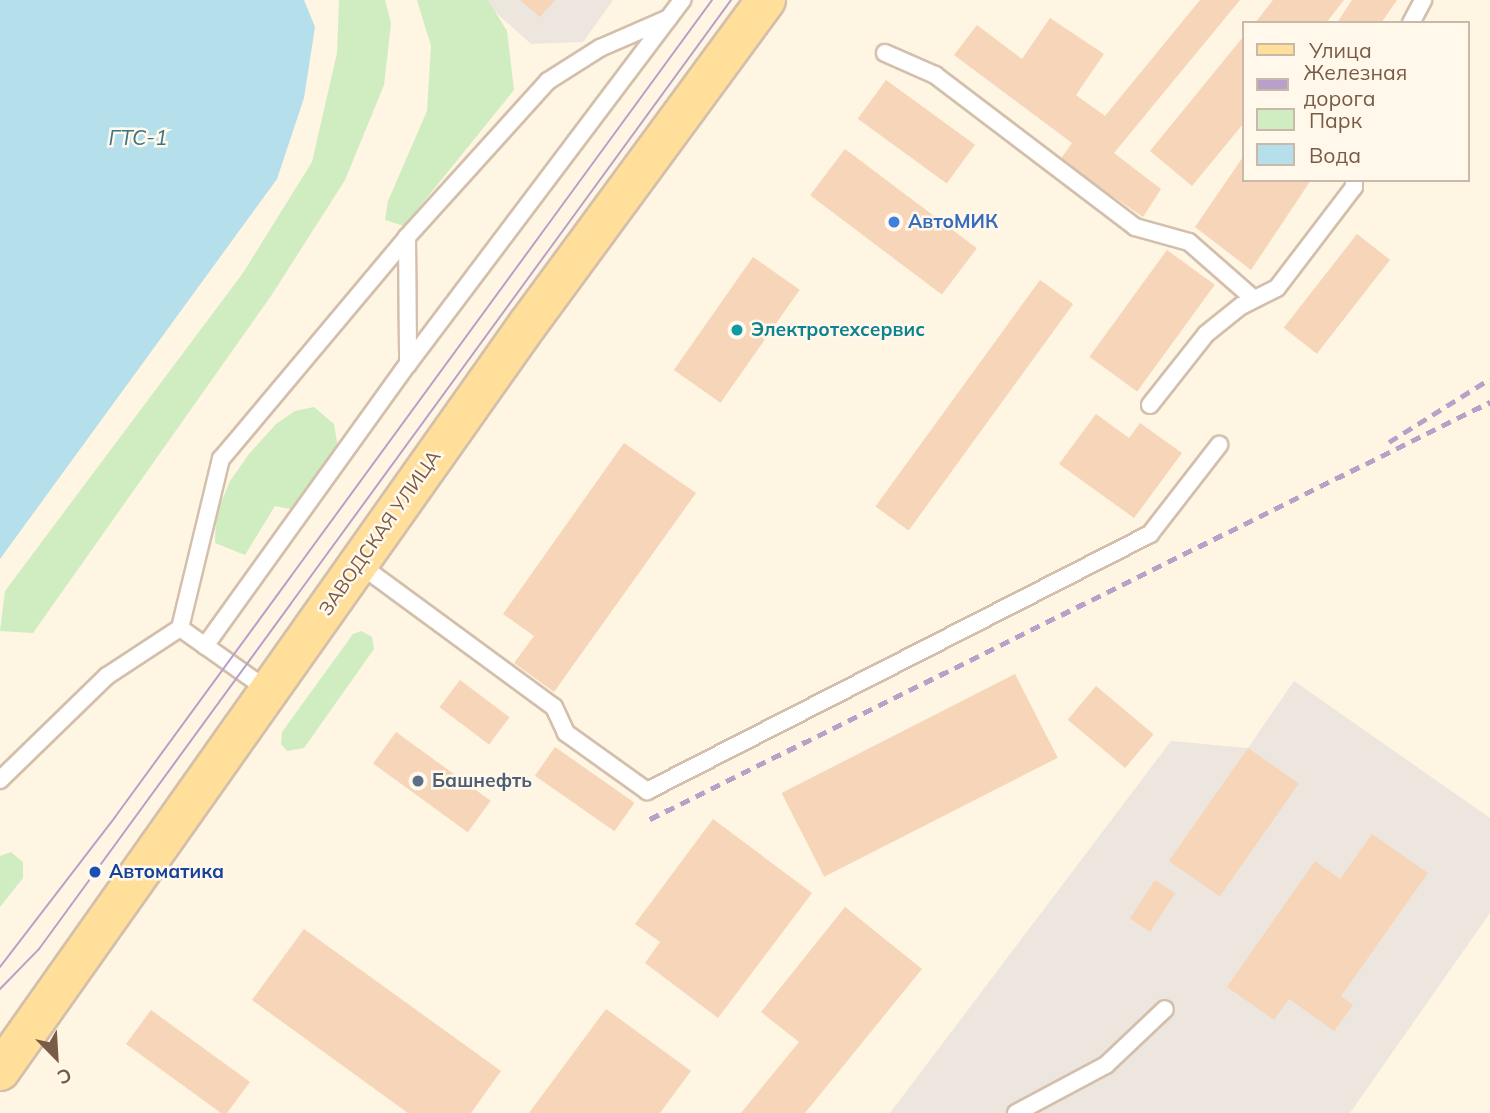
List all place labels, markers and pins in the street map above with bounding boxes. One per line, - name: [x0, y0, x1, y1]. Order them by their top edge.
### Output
- place label: АвтоМИК: [908, 211, 998, 233]
- marker: АвтоМИК: [886, 214, 902, 230]
- place label: Электротехсервис: [751, 319, 925, 341]
- marker: Электротехсервис: [729, 322, 745, 338]
- place label: Башнефть: [432, 770, 532, 792]
- marker: Башнефть: [410, 773, 426, 789]
- place label: Автоматика: [109, 861, 224, 883]
- marker: Автоматика: [87, 864, 103, 880]

